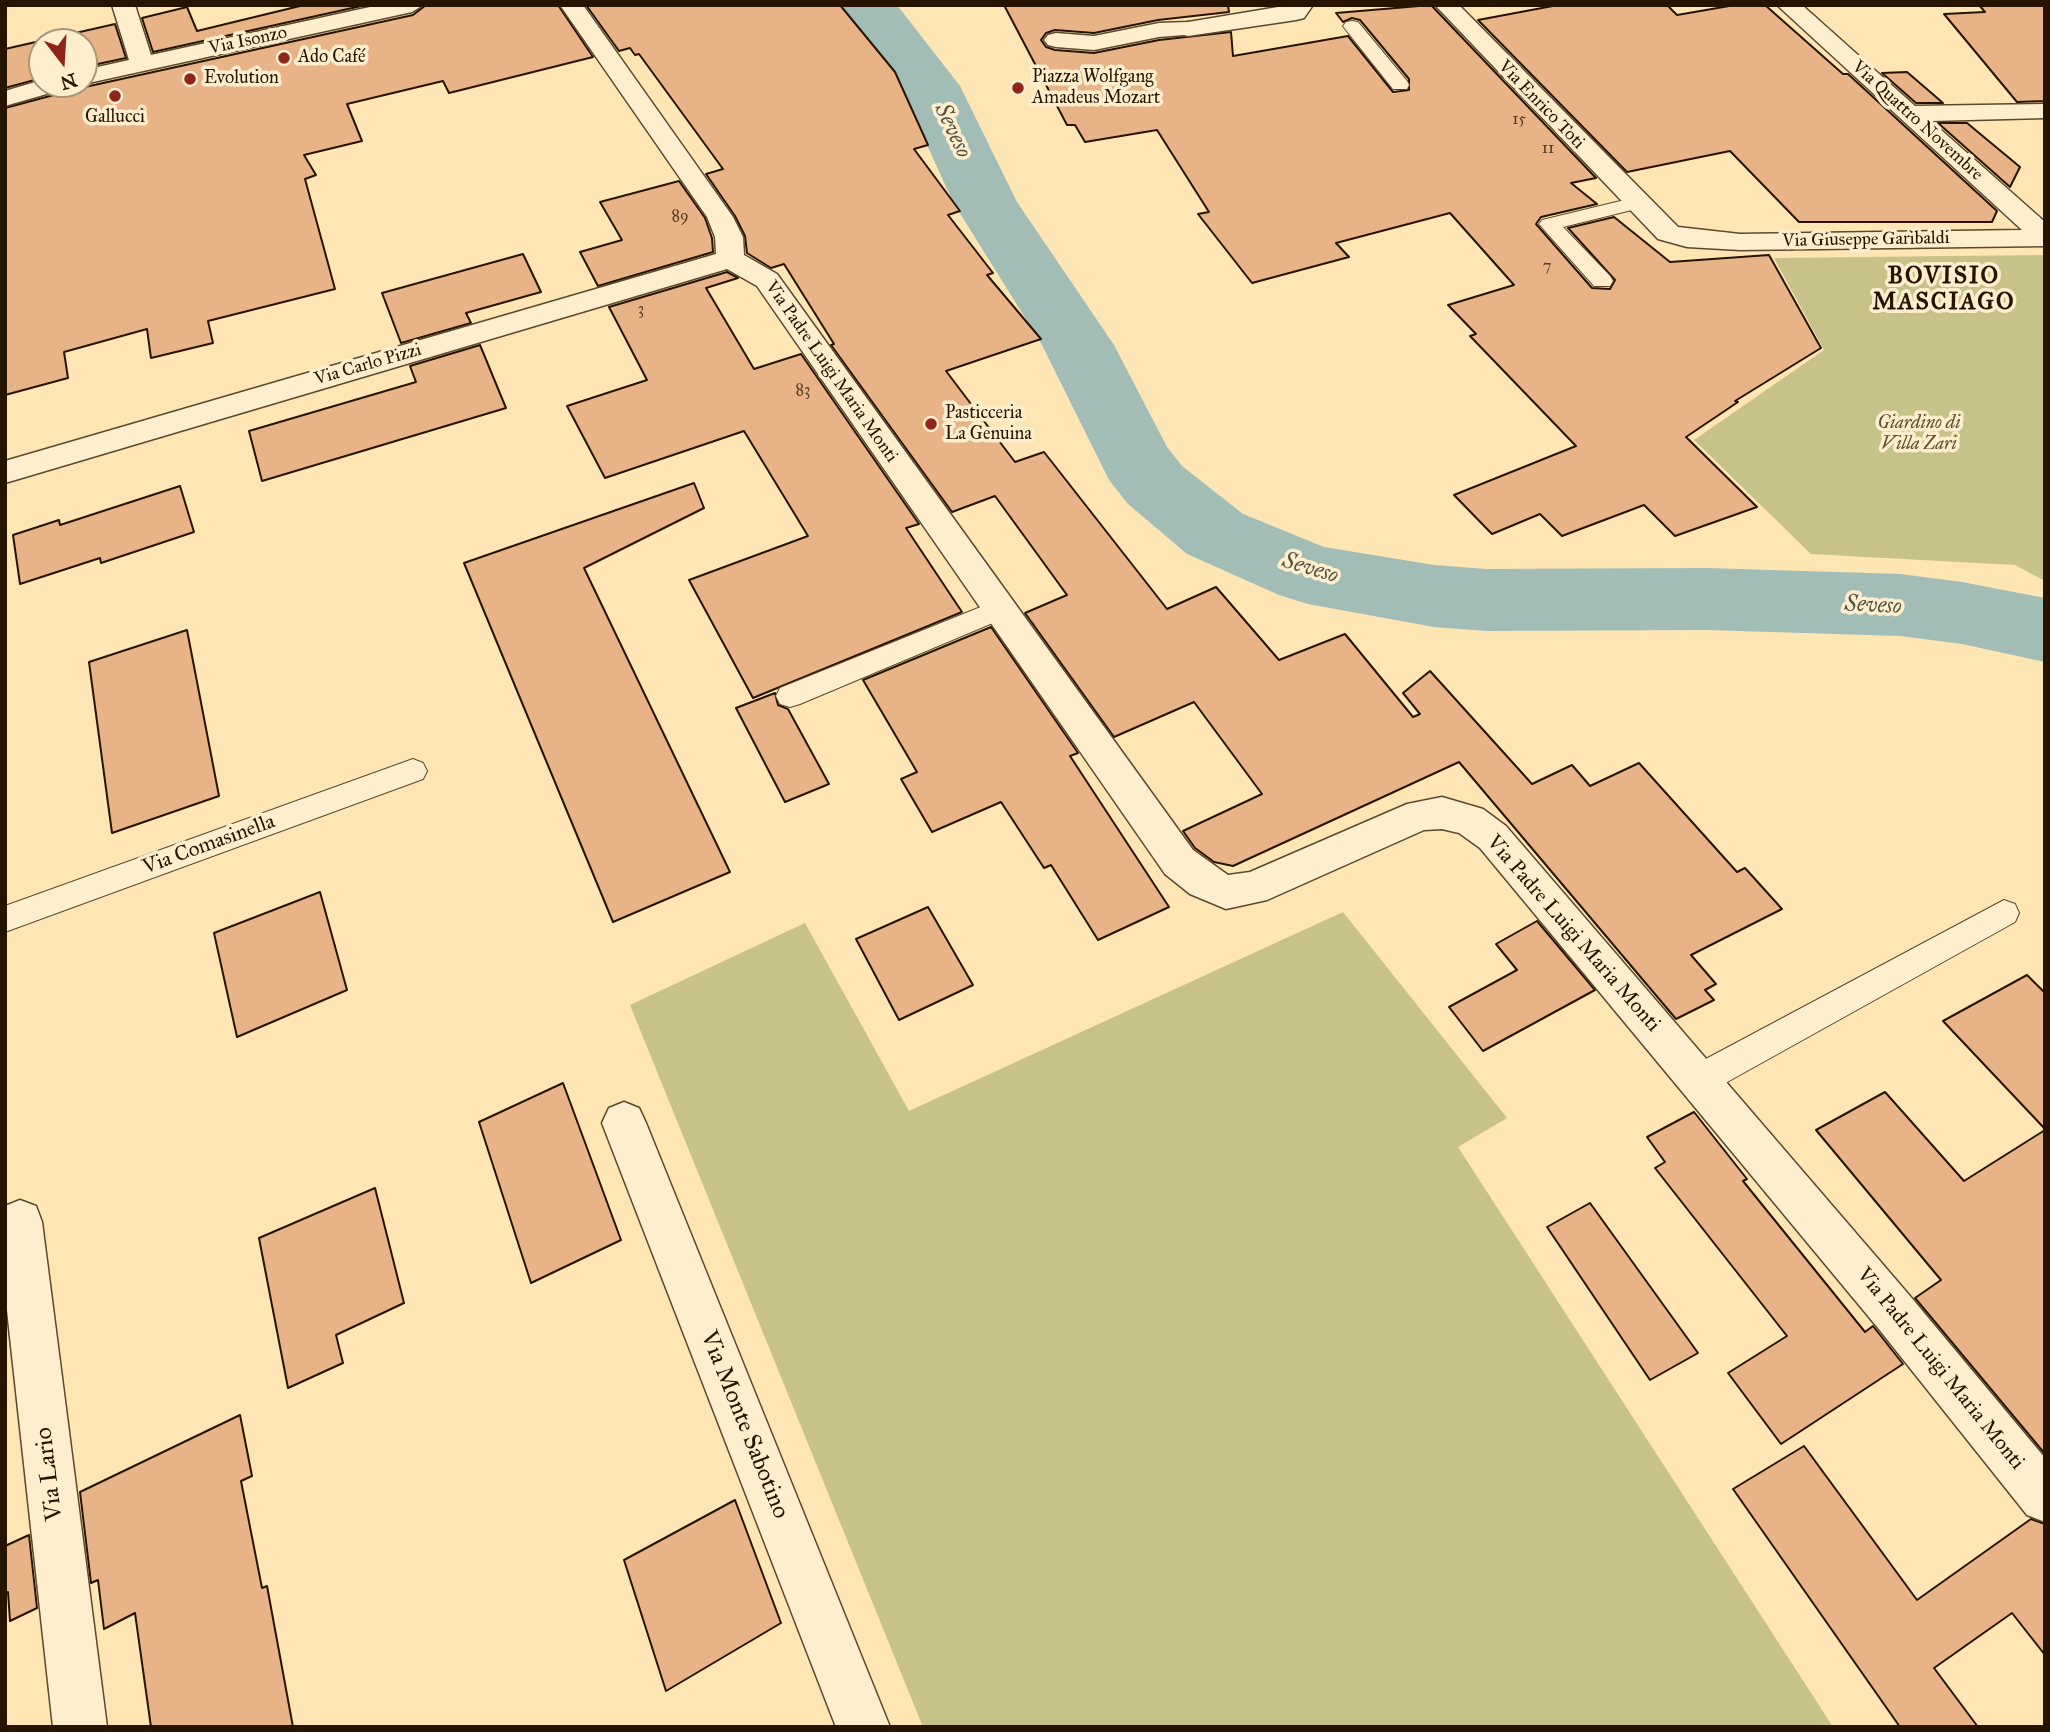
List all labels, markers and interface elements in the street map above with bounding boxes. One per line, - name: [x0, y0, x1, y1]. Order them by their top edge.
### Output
- street label: Via Isonzo: [207, 22, 289, 60]
- north arrow: [28, 28, 98, 98]
- place label: Ado Café: [298, 47, 365, 69]
- marker: Ado Café: [276, 50, 292, 66]
- street label: Via Enrico Toti: [1493, 56, 1589, 154]
- street label: Via Quattro Novembre: [1847, 56, 1987, 186]
- place label: Piazza Wolfgang Amadeus Mozart: [1032, 67, 1160, 110]
- text: N: [58, 68, 80, 95]
- place label: Evolution: [204, 68, 279, 90]
- marker: Evolution: [182, 71, 198, 87]
- marker: Piazza Wolfgang Amadeus Mozart: [1010, 80, 1026, 96]
- marker: Gallucci: [107, 88, 123, 104]
- water label: Seveso: [927, 99, 977, 163]
- place label: Gallucci: [85, 107, 145, 129]
- house number: 15: [1512, 110, 1526, 130]
- house number: 11: [1542, 139, 1554, 159]
- house number: 89: [671, 207, 689, 227]
- street label: Via Giuseppe Garibaldi: [1782, 228, 1950, 252]
- house number: 7: [1543, 257, 1551, 277]
- district label: BOVISIO MASCIAGO: [1873, 263, 2015, 317]
- street label: Via Padre Luigi Maria Monti: [760, 277, 902, 467]
- house number: 3: [638, 300, 644, 320]
- street label: Via Carlo Pizzi: [312, 339, 424, 391]
- house number: 83: [796, 381, 810, 401]
- place label: Pasticceria La Genuina: [945, 403, 1032, 446]
- park label: Giardino di Villa Zari: [1877, 413, 1961, 456]
- marker: Pasticceria La Genuina: [923, 416, 939, 432]
- water label: Seveso: [1279, 547, 1341, 591]
- water label: Seveso: [1844, 591, 1902, 621]
- street label: Via Comasinella: [139, 809, 279, 881]
- street label: Via Padre Luigi Maria Monti: [1481, 830, 1665, 1038]
- street label: Via Padre Luigi Maria Monti: [1851, 1263, 2029, 1475]
- street label: Via Monte Sabotino: [693, 1327, 795, 1523]
- street label: Via Lario: [30, 1425, 70, 1523]

